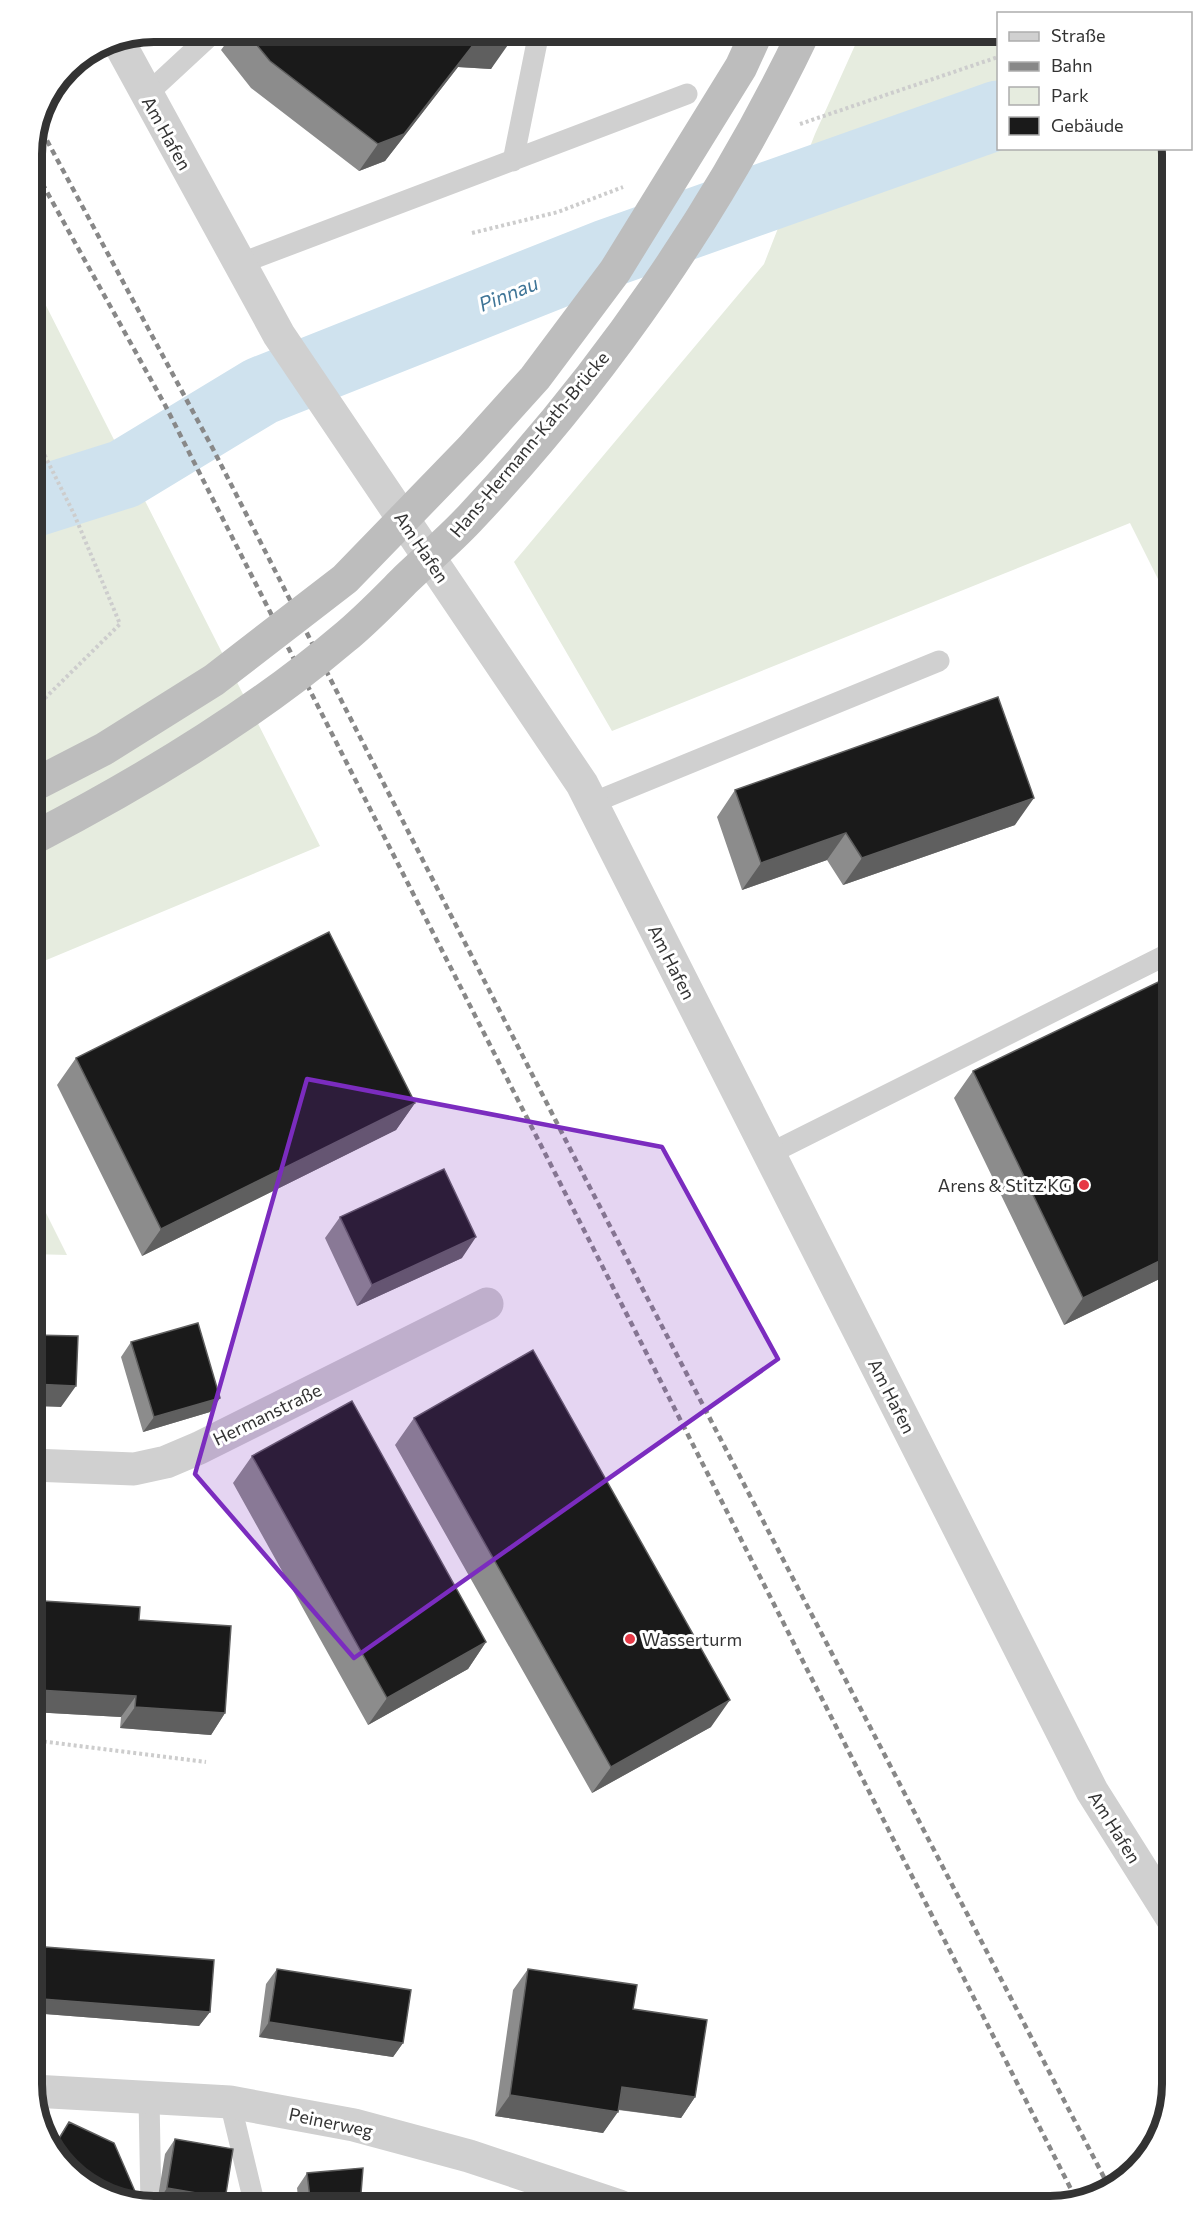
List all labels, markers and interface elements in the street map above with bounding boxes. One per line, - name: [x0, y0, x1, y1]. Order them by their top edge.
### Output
- legend: [997, 12, 1192, 150]
- text: Straße: [1051, 24, 1106, 46]
- text: Bahn: [1051, 54, 1093, 76]
- text: Park: [1051, 84, 1089, 106]
- street label: Am Hafen: [138, 92, 196, 174]
- text: Gebäude: [1051, 114, 1124, 136]
- water label: Pinnau: [475, 270, 541, 316]
- street label: Hans-Hermann-Kath-Brücke: [445, 347, 613, 541]
- street label: Am Hafen: [390, 507, 454, 587]
- street label: Am Hafen: [644, 921, 700, 1003]
- place label: Arens & Stitz KG: [938, 1174, 1072, 1196]
- marker: Arens & Stitz KG: [1077, 1178, 1091, 1192]
- street label: Am Hafen: [864, 1355, 920, 1437]
- street label: Hermanstraße: [209, 1378, 325, 1450]
- place label: Wasserturm: [642, 1628, 742, 1650]
- marker: Wasserturm: [623, 1632, 637, 1646]
- street label: Am Hafen: [1084, 1787, 1146, 1867]
- street label: Peinerweg: [287, 2102, 375, 2142]

